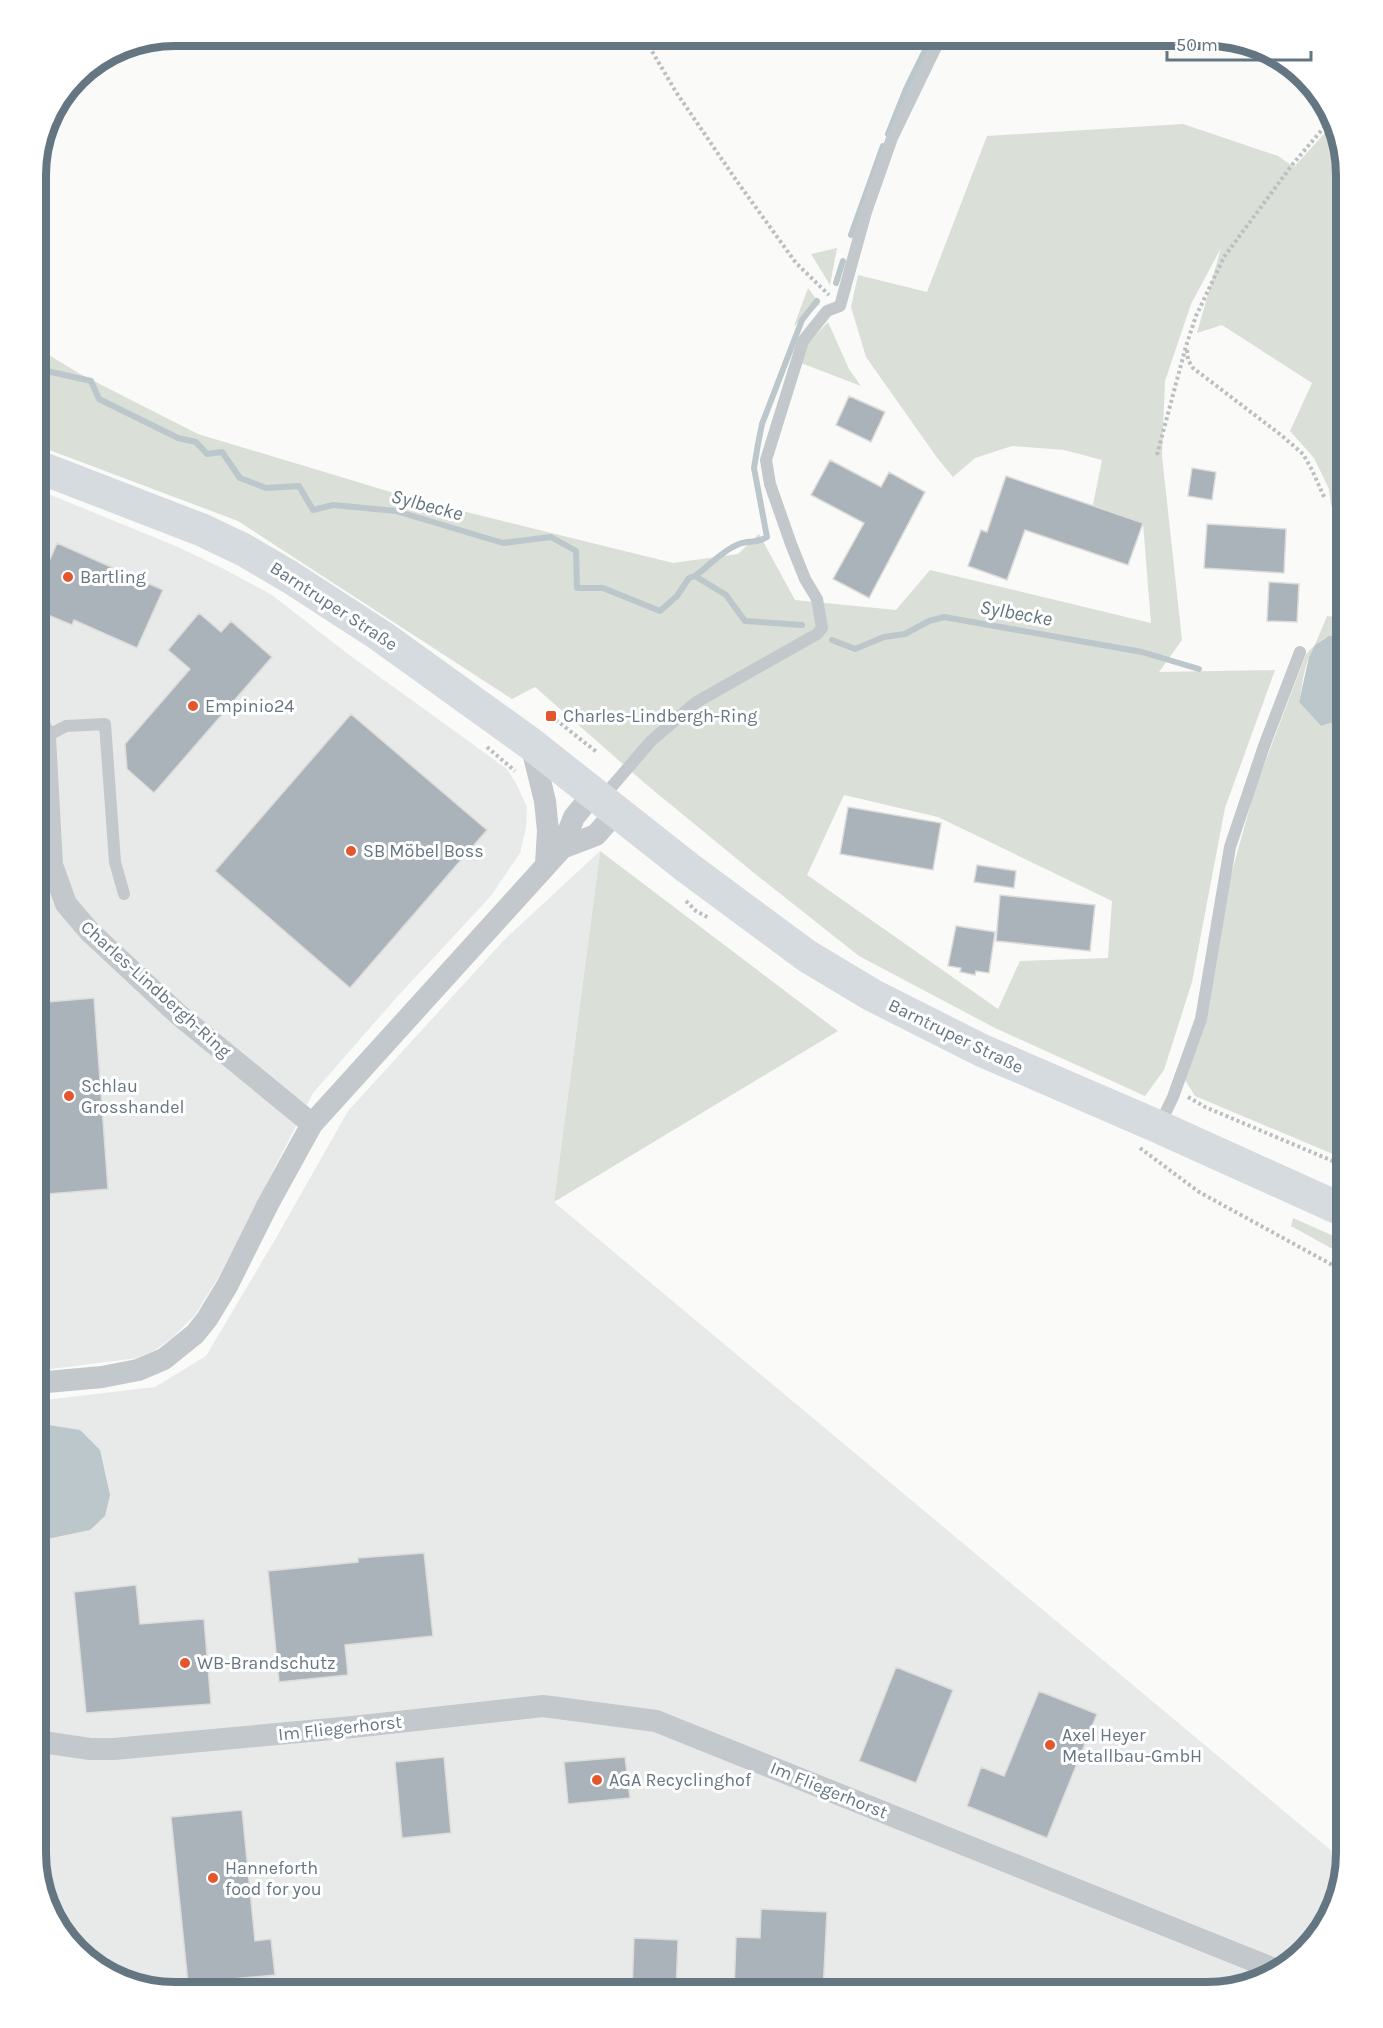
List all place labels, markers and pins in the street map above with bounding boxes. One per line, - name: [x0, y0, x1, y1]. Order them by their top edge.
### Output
- place label: Bartling: [80, 566, 146, 588]
- marker: Bartling: [61, 570, 75, 584]
- place label: Empinio24: [205, 695, 294, 717]
- marker: Empinio24: [186, 699, 200, 713]
- place label: Charles-Lindbergh-Ring: [563, 705, 757, 727]
- marker: Charles-Lindbergh-Ring: [544, 709, 558, 723]
- place label: SB Möbel Boss: [363, 840, 484, 862]
- marker: SB Möbel Boss: [344, 844, 358, 858]
- place label: Schlau Grosshandel: [81, 1075, 184, 1118]
- marker: Schlau Grosshandel: [62, 1089, 76, 1103]
- place label: WB-Brandschutz: [197, 1652, 336, 1674]
- marker: WB-Brandschutz: [178, 1656, 192, 1670]
- place label: Axel Heyer Metallbau-GmbH: [1062, 1724, 1202, 1767]
- marker: Axel Heyer Metallbau-GmbH: [1043, 1738, 1057, 1752]
- place label: AGA Recyclinghof: [609, 1769, 752, 1791]
- marker: AGA Recyclinghof: [590, 1773, 604, 1787]
- place label: Hanneforth food for you: [225, 1857, 322, 1900]
- marker: Hanneforth food for you: [206, 1871, 220, 1885]

